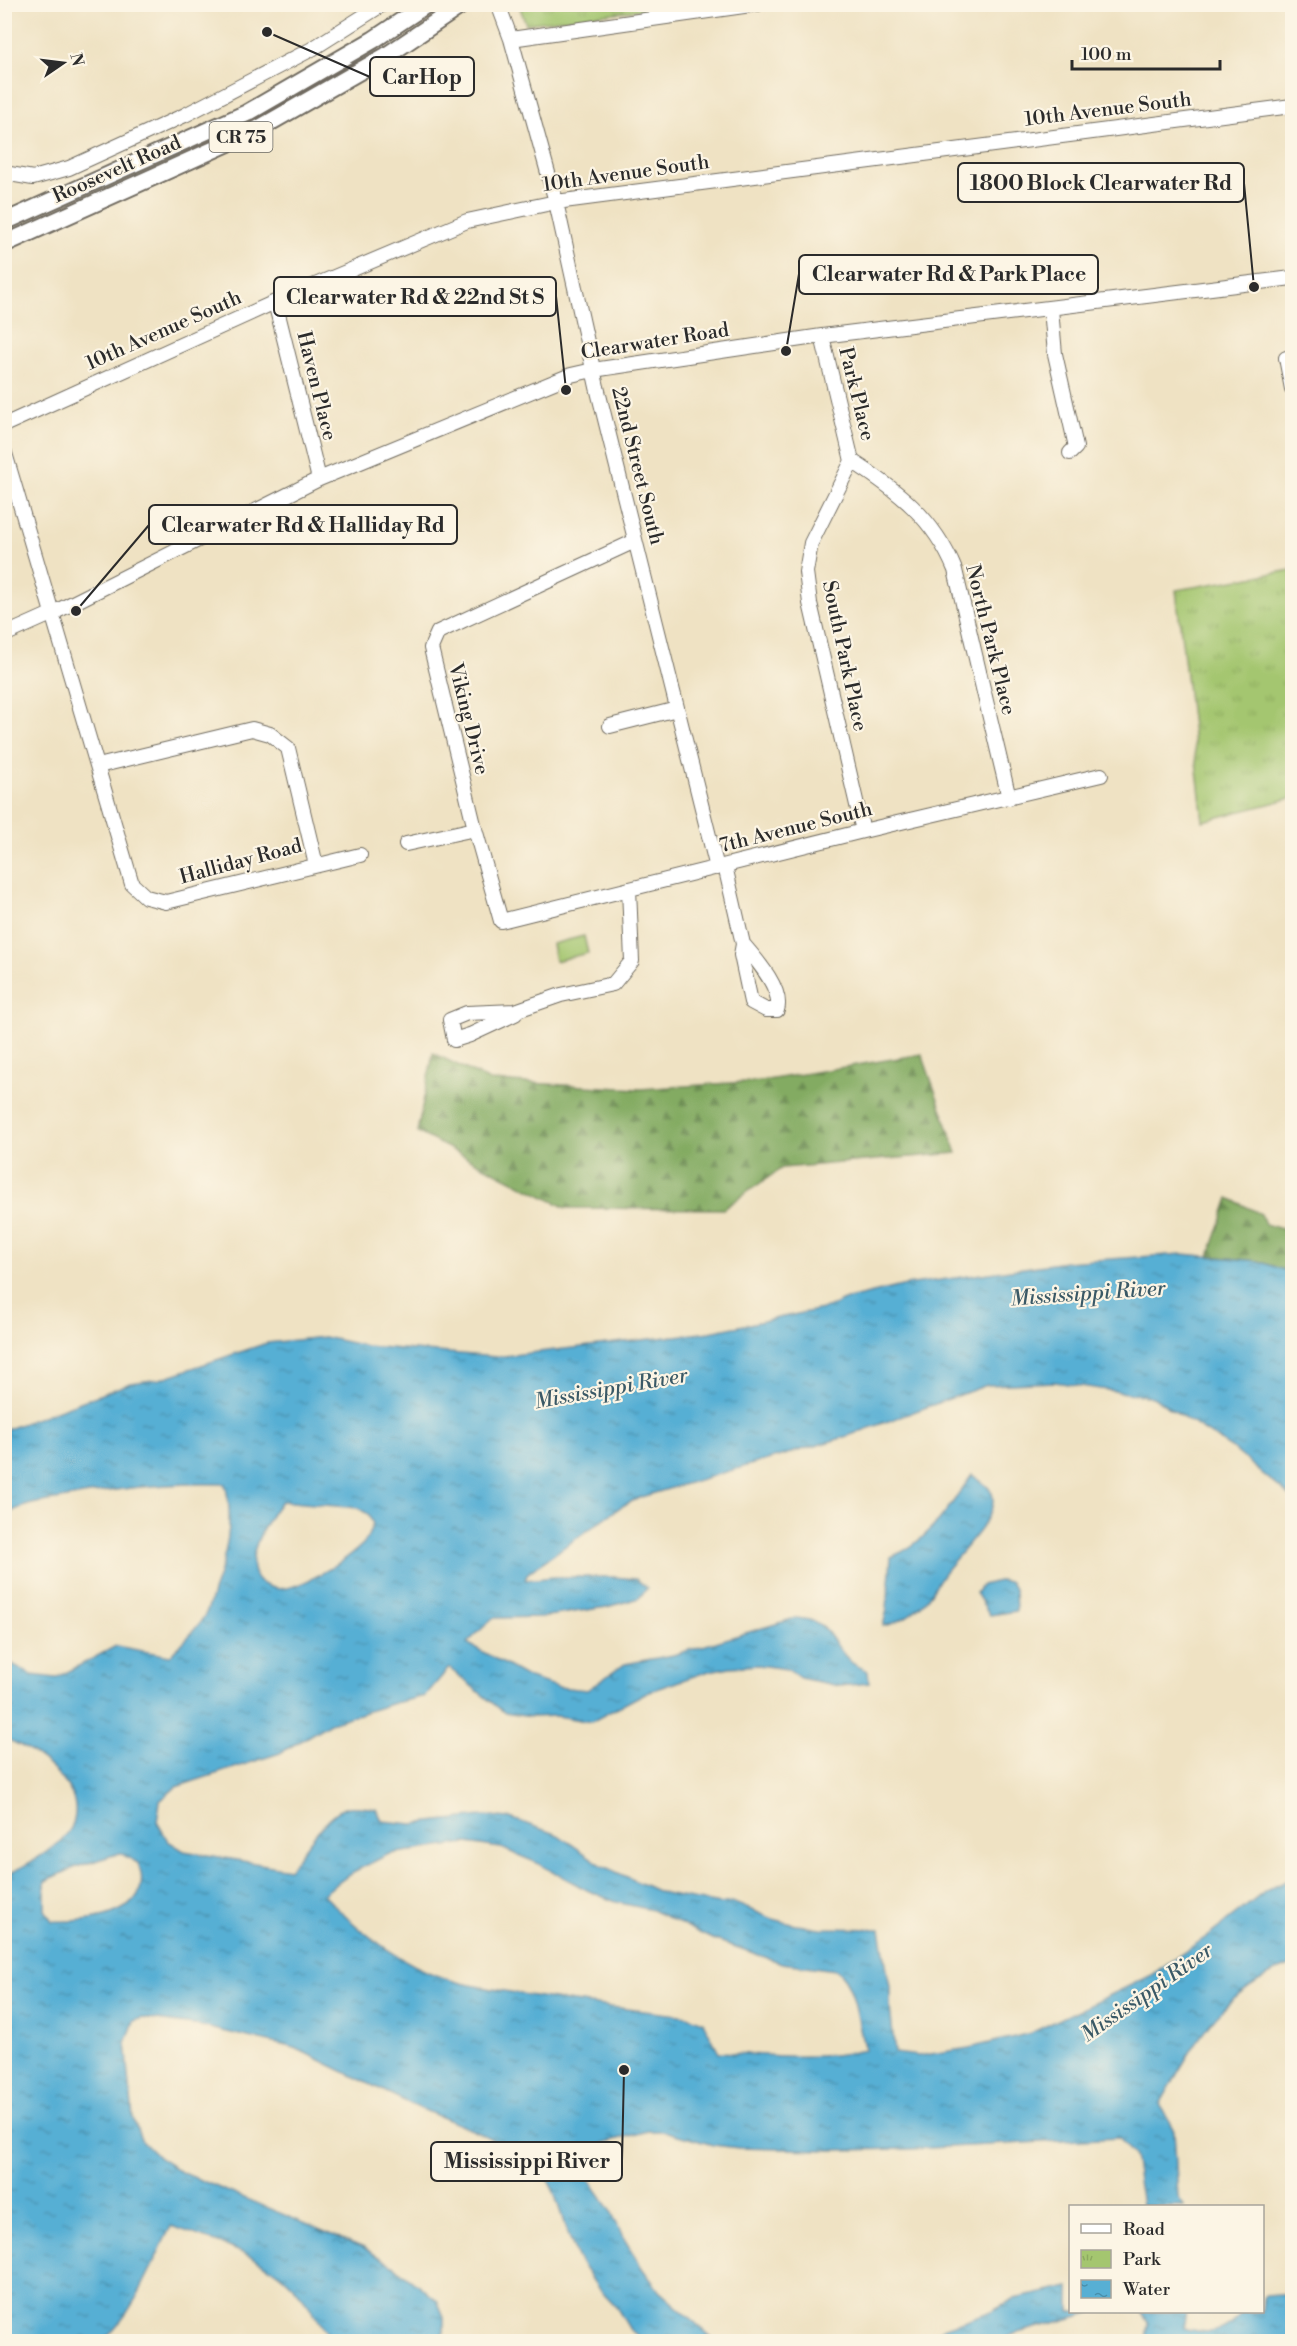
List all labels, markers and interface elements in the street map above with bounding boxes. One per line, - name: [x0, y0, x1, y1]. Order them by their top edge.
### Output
- north arrow: [33, 33, 93, 93]
- scale bar: [1072, 33, 1220, 71]
- text: 100 m: [1081, 43, 1132, 66]
- text: N: [65, 51, 88, 69]
- callout: CarHop: [370, 57, 474, 96]
- text: CarHop: [382, 65, 462, 91]
- street label: 10th Avenue South: [1023, 87, 1193, 133]
- road number: CR 75: [210, 122, 272, 152]
- street label: Roosevelt Road: [49, 130, 186, 210]
- street label: 10th Avenue South: [541, 150, 711, 198]
- callout: 1800 Block Clearwater Rd: [958, 163, 1244, 202]
- text: 1800 Block Clearwater Rd: [970, 171, 1232, 197]
- callout: Clearwater Rd & Park Place: [799, 255, 1098, 294]
- text: Clearwater Rd & Park Place: [812, 262, 1086, 288]
- callout: Clearwater Rd & 22nd St S: [274, 277, 556, 316]
- street label: 10th Avenue South: [82, 285, 246, 377]
- text: Clearwater Rd & 22nd St S: [286, 285, 544, 311]
- street label: Clearwater Road: [579, 318, 731, 366]
- street label: Haven Place: [290, 329, 342, 443]
- street label: Park Place: [832, 345, 880, 443]
- street label: 22nd Street South: [605, 384, 669, 548]
- callout: Clearwater Rd & Halliday Rd: [149, 505, 457, 544]
- text: Clearwater Rd & Halliday Rd: [161, 513, 445, 539]
- street label: North Park Place: [959, 562, 1021, 718]
- street label: South Park Place: [816, 579, 872, 733]
- street label: Viking Drive: [442, 660, 494, 777]
- street label: 7th Avenue South: [717, 797, 875, 859]
- street label: Halliday Road: [177, 833, 306, 890]
- water label: Mississippi River: [1010, 1276, 1167, 1312]
- water label: Mississippi River: [532, 1363, 691, 1415]
- water label: Mississippi River: [1076, 1937, 1219, 2048]
- callout: Mississippi River: [431, 2142, 622, 2181]
- text: Mississippi River: [444, 2149, 610, 2175]
- legend: [1069, 2205, 1264, 2313]
- text: Road: [1123, 2218, 1166, 2241]
- text: Park: [1123, 2248, 1162, 2271]
- text: Water: [1122, 2278, 1171, 2301]

